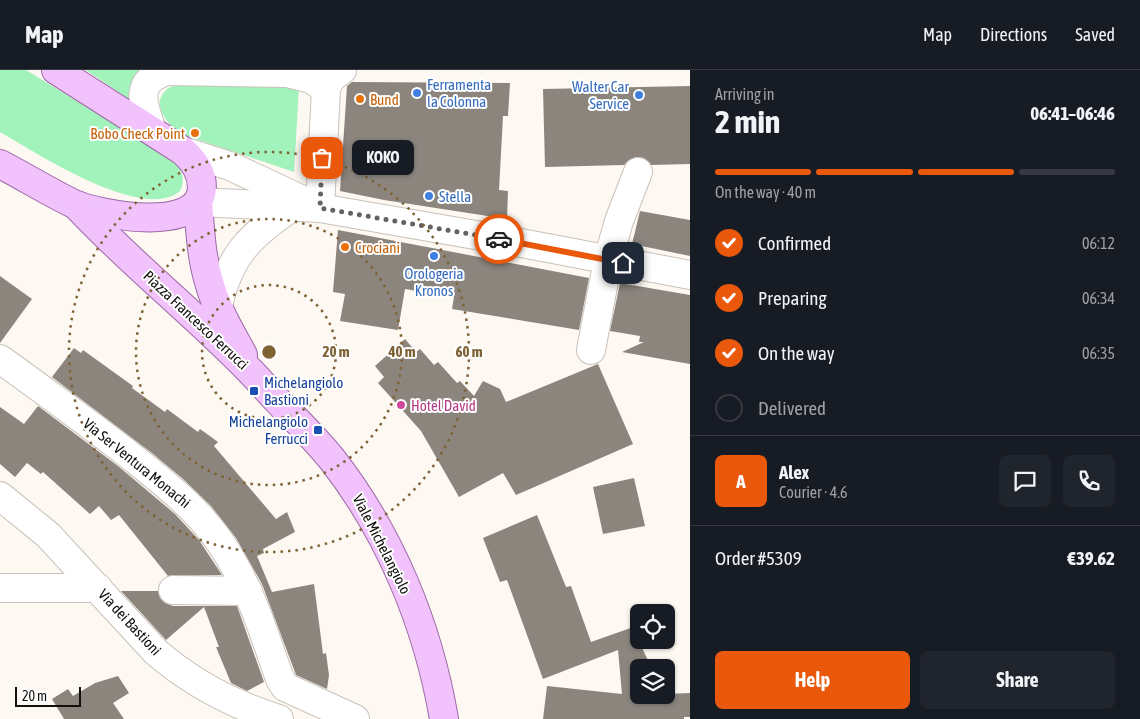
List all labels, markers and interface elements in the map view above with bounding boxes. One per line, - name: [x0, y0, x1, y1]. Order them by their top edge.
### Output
- text: Map: [25, 21, 64, 48]
- text: Map: [923, 24, 952, 45]
- text: Directions: [980, 24, 1047, 45]
- text: Saved: [1075, 24, 1115, 45]
- place label: Ferramenta la Colonna: [427, 76, 491, 110]
- place label: Walter Car Service: [572, 78, 630, 112]
- text: Arriving in: [715, 85, 775, 103]
- marker: Ferramenta la Colonna: [411, 87, 423, 99]
- marker: Walter Car Service: [633, 89, 645, 101]
- place label: Bund: [370, 91, 399, 108]
- marker: Bund: [354, 93, 366, 105]
- text: 06:41–06:46: [1030, 102, 1115, 124]
- text: 2 min: [715, 103, 780, 140]
- place label: Bobo Check Point: [90, 125, 185, 142]
- marker: Bobo Check Point: [189, 127, 201, 139]
- pin: [301, 137, 343, 179]
- callout: KOKO: [352, 140, 414, 176]
- icon: bag: [308, 144, 336, 172]
- text: KOKO: [366, 148, 400, 166]
- text: On the way · 40 m: [715, 183, 816, 201]
- place label: Stella: [439, 188, 471, 205]
- marker: Stella: [423, 190, 435, 202]
- courier: [474, 214, 524, 264]
- icon: car: [485, 225, 513, 253]
- icon: check: [715, 229, 743, 257]
- text: Confirmed: [758, 232, 831, 254]
- text: 06:12: [1082, 234, 1115, 252]
- place label: Crociani: [355, 239, 400, 256]
- marker: Crociani: [339, 241, 351, 253]
- pin: [602, 242, 644, 284]
- icon: home: [609, 249, 637, 277]
- marker: Orologeria Kronos: [428, 250, 440, 262]
- place label: Orologeria Kronos: [405, 265, 463, 299]
- street label: Piazza Francesco Ferrucci: [140, 267, 252, 373]
- icon: check: [715, 284, 743, 312]
- text: Preparing: [758, 287, 827, 309]
- text: 06:34: [1082, 289, 1115, 307]
- icon: check: [715, 339, 743, 367]
- text: On the way: [758, 342, 835, 364]
- centre of rings: [260, 343, 278, 361]
- text: 20 m: [323, 343, 350, 360]
- text: 40 m: [388, 343, 416, 360]
- text: 60 m: [456, 343, 483, 360]
- text: 06:35: [1082, 344, 1115, 362]
- place label: Michelangiolo Bastioni: [264, 374, 343, 408]
- marker: Michelangiolo Bastioni: [248, 385, 260, 397]
- place label: Hotel David: [411, 397, 476, 414]
- text: Delivered: [758, 397, 826, 419]
- marker: Hotel David: [395, 399, 407, 411]
- place label: Michelangiolo Ferrucci: [229, 413, 308, 447]
- street label: Via Ser Ventura Monachi: [80, 415, 194, 511]
- marker: Michelangiolo Ferrucci: [312, 424, 324, 436]
- button: chat: [999, 455, 1051, 507]
- button: phone: [1063, 455, 1115, 507]
- text: Alex: [779, 461, 809, 483]
- text: A: [736, 470, 746, 492]
- text: Courier · 4.6: [779, 483, 848, 501]
- street label: Viale Michelangiolo: [350, 491, 414, 597]
- text: Order #5309: [715, 547, 802, 569]
- text: €39.62: [1067, 547, 1115, 569]
- street label: Via dei Bastioni: [95, 585, 165, 659]
- map controls: [630, 604, 675, 704]
- button: locate: [630, 604, 675, 649]
- button: Help: [715, 651, 910, 709]
- button: Share: [920, 651, 1115, 709]
- button: layers: [630, 659, 675, 704]
- scale bar: [15, 684, 81, 707]
- text: 20 m: [22, 688, 47, 704]

